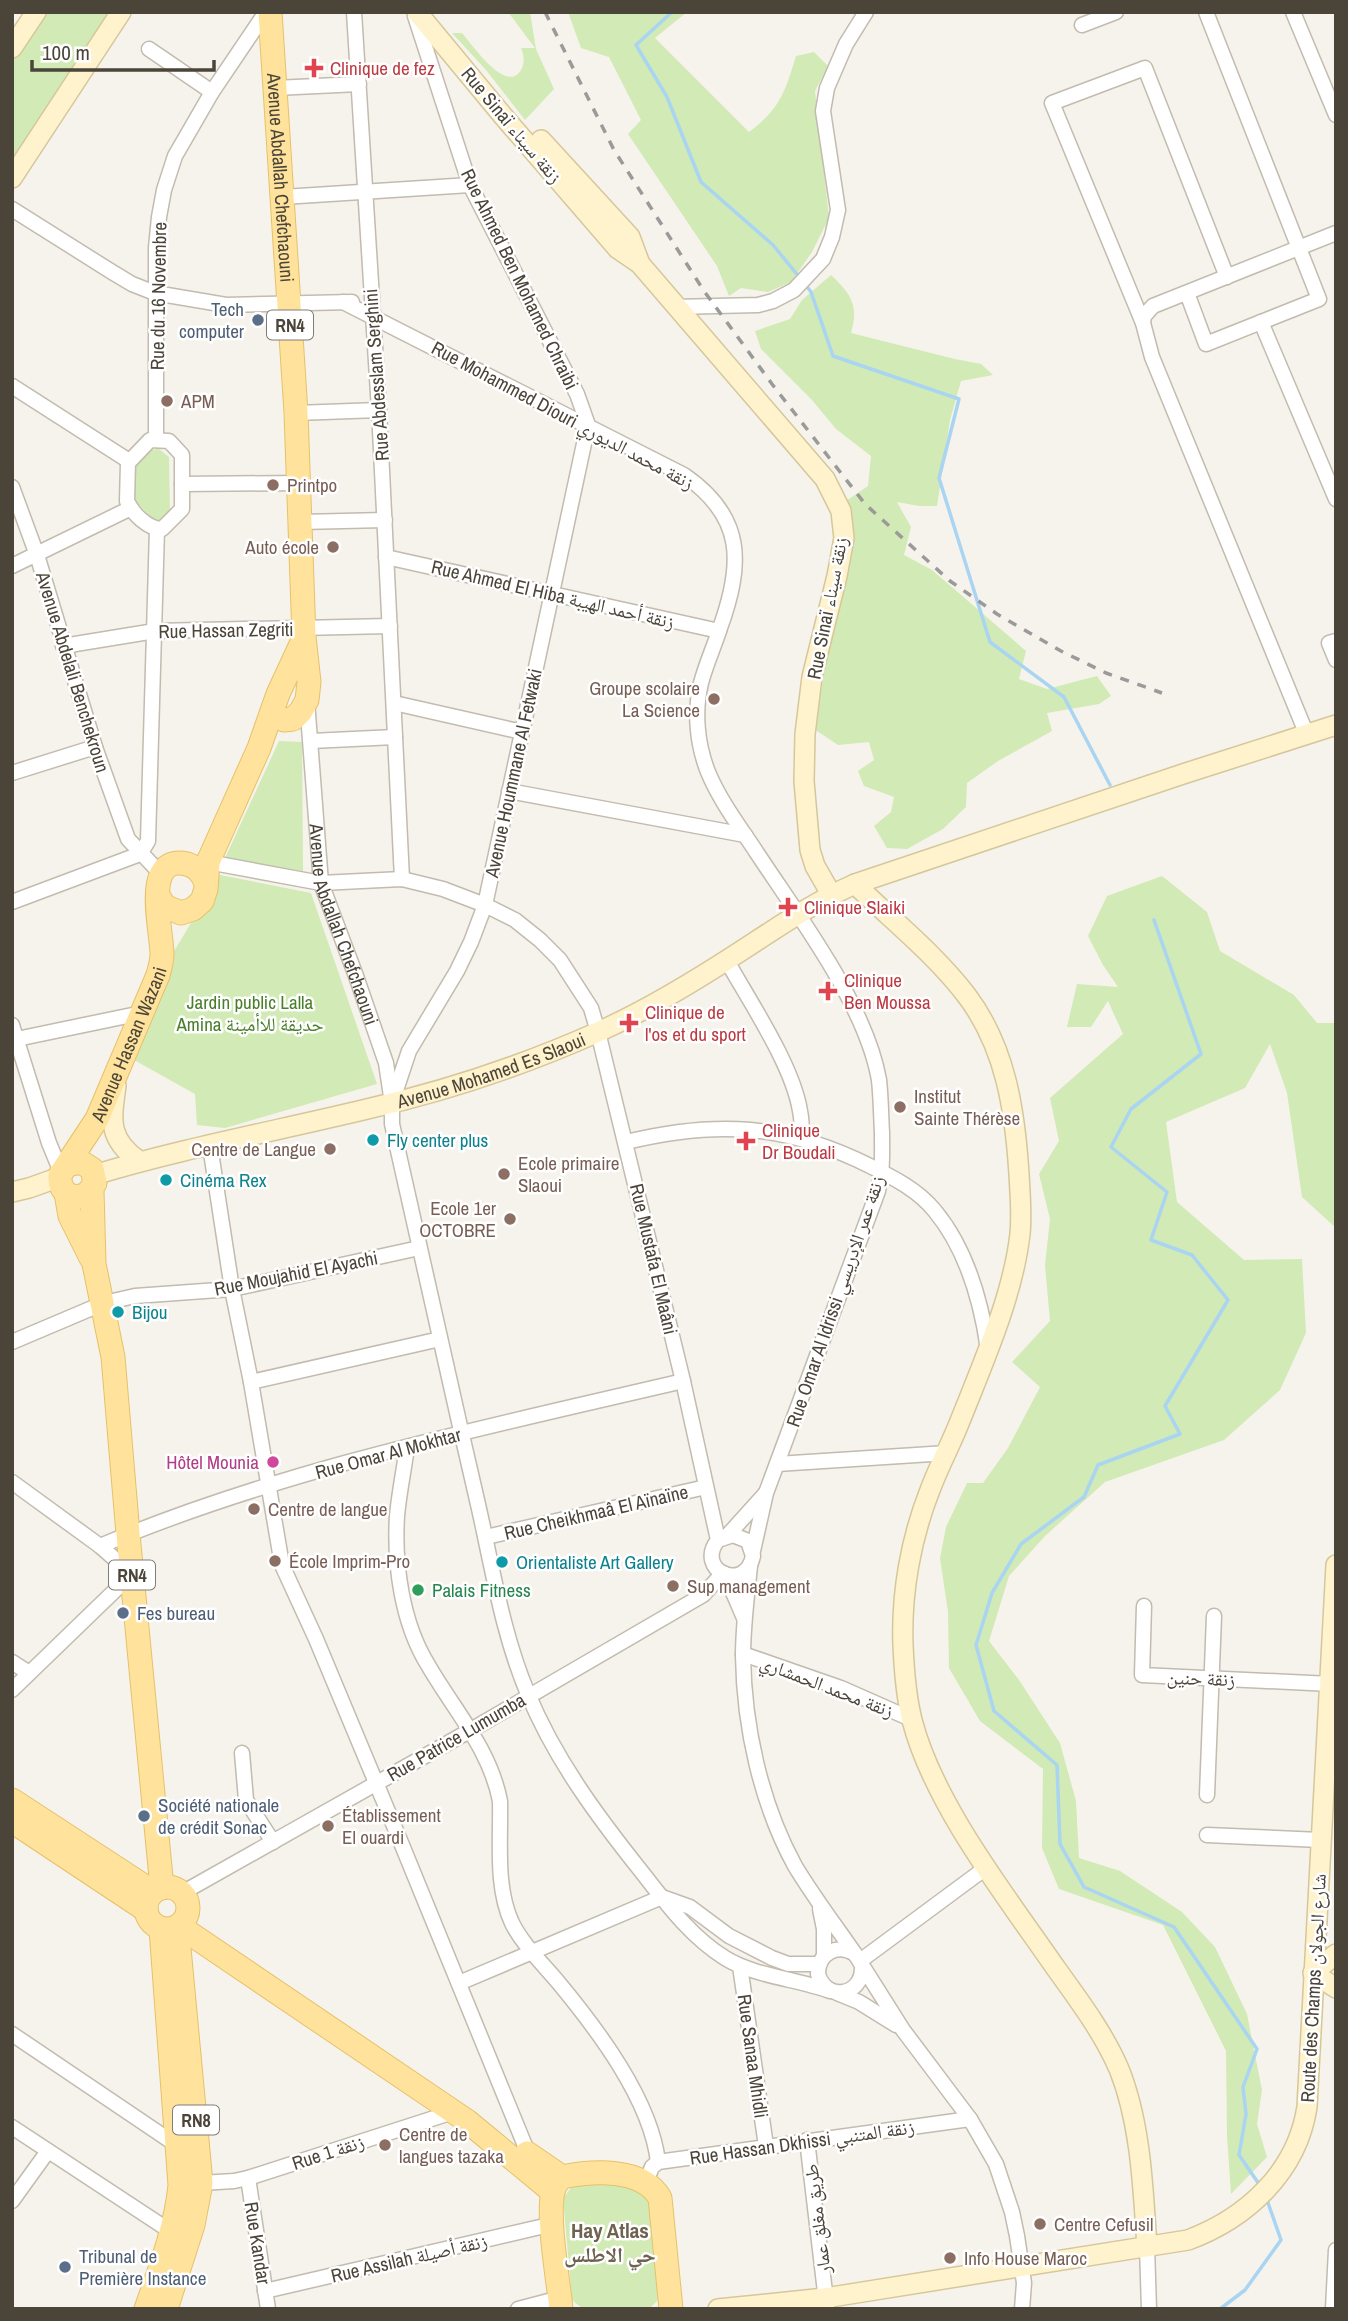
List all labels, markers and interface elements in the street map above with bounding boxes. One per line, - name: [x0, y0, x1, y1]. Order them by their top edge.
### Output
- scale bar: [32, 28, 214, 72]
- text: 100 m: [42, 38, 90, 67]
- place label: Clinique de fez: [330, 55, 435, 81]
- marker: Clinique de fez: [304, 58, 324, 78]
- street label: Rue Sinaï زنقة سيناء: [456, 61, 568, 189]
- street label: Avenue Abdallah Chefchaouni: [261, 71, 300, 283]
- street label: Rue Ahmed Ben Mohamed Chraibi: [455, 164, 585, 394]
- street label: Rue du 16 Novembre: [144, 222, 172, 370]
- street label: Rue Abdesslam Serghini: [357, 288, 395, 462]
- place label: Tech computer: [179, 296, 245, 344]
- road number: RN4: [267, 310, 313, 340]
- marker: Tech computer: [250, 312, 266, 328]
- street label: Rue Mohammed Diouri زنقة محمد الديوري: [426, 335, 699, 498]
- place label: APM: [180, 388, 215, 414]
- marker: APM: [159, 393, 175, 409]
- place label: Printpo: [287, 472, 337, 498]
- marker: Printpo: [265, 477, 281, 493]
- place label: Auto école: [244, 534, 319, 560]
- street label: Rue Sinaï زنقة سيناء: [800, 535, 854, 681]
- marker: Auto école: [325, 539, 341, 555]
- street label: Rue Ahmed El Hiba زنقة أحمد الهيبة: [429, 553, 677, 635]
- street label: Avenue Abdelali Benchekroun: [30, 568, 116, 775]
- street label: Rue Hassan Zegriti: [158, 616, 294, 644]
- street label: Avenue Hoummane Al Fetwaki: [478, 666, 548, 881]
- place label: Groupe scolaire La Science: [589, 675, 700, 723]
- marker: Groupe scolaire La Science: [706, 691, 722, 707]
- street label: Avenue Abdallah Chefchaouni: [303, 822, 385, 1028]
- place label: Clinique Slaiki: [804, 894, 905, 920]
- marker: Clinique Slaiki: [778, 897, 798, 917]
- street label: Avenue Hassan Wazani: [84, 964, 173, 1127]
- place label: Clinique Ben Moussa: [844, 967, 931, 1015]
- marker: Clinique Ben Moussa: [818, 981, 838, 1001]
- park label: Jardin public Lalla Amina حديقة للاأمينة: [175, 989, 324, 1037]
- place label: Clinique de l'os et du sport: [645, 999, 747, 1047]
- marker: Clinique de l'os et du sport: [619, 1013, 639, 1033]
- street label: Avenue Mohamed Es Slaoui: [393, 1026, 589, 1114]
- place label: Institut Sainte Thérèse: [914, 1083, 1020, 1131]
- marker: Institut Sainte Thérèse: [892, 1099, 908, 1115]
- place label: Clinique Dr Boudali: [762, 1117, 836, 1165]
- place label: Fly center plus: [387, 1127, 489, 1153]
- marker: Clinique Dr Boudali: [736, 1131, 756, 1151]
- marker: Fly center plus: [365, 1132, 381, 1148]
- place label: Centre de Langue: [191, 1136, 316, 1162]
- marker: Centre de Langue: [322, 1141, 338, 1157]
- place label: Ecole primaire Slaoui: [518, 1150, 619, 1198]
- marker: Ecole primaire Slaoui: [496, 1166, 512, 1182]
- place label: Cinéma Rex: [180, 1167, 267, 1193]
- marker: Cinéma Rex: [158, 1172, 174, 1188]
- street label: Rue Omar Al Idrissi زنقة عمر الإدريسي: [780, 1172, 893, 1431]
- street label: Rue Mustafa El Maâni: [624, 1181, 684, 1337]
- place label: Ecole 1er OCTOBRE: [419, 1195, 497, 1243]
- marker: Ecole 1er OCTOBRE: [502, 1211, 518, 1227]
- street label: Rue Moujahid El Ayachi: [212, 1244, 380, 1302]
- place label: Bijou: [132, 1299, 168, 1325]
- marker: Bijou: [110, 1304, 126, 1320]
- street label: Rue Omar Al Mokhtar: [312, 1421, 464, 1485]
- place label: Hôtel Mounia: [166, 1449, 259, 1475]
- marker: Hôtel Mounia: [265, 1454, 281, 1470]
- street label: Rue Cheikhmaâ El Aïnaïne: [502, 1478, 690, 1546]
- place label: Centre de langue: [268, 1496, 388, 1522]
- marker: Centre de langue: [246, 1501, 262, 1517]
- place label: École Imprim-Pro: [289, 1548, 410, 1574]
- place label: Orientaliste Art Gallery: [516, 1549, 674, 1575]
- marker: École Imprim-Pro: [267, 1553, 283, 1569]
- marker: Orientaliste Art Gallery: [494, 1554, 510, 1570]
- road number: RN4: [109, 1560, 155, 1590]
- place label: Sup management: [687, 1573, 811, 1599]
- place label: Palais Fitness: [432, 1577, 531, 1603]
- marker: Sup management: [665, 1578, 681, 1594]
- marker: Palais Fitness: [410, 1582, 426, 1598]
- place label: Fes bureau: [137, 1600, 215, 1626]
- marker: Fes bureau: [115, 1605, 131, 1621]
- street label: زنقة محمد الحمشاري: [756, 1649, 897, 1726]
- street label: زنقة حنين: [1166, 1664, 1236, 1692]
- street label: Rue Patrice Lumumba: [382, 1687, 530, 1787]
- place label: Société nationale de crédit Sonac: [158, 1792, 279, 1840]
- place label: Établissement El ouardi: [342, 1802, 441, 1850]
- marker: Société nationale de crédit Sonac: [136, 1808, 152, 1824]
- marker: Établissement El ouardi: [320, 1818, 336, 1834]
- street label: Route des Champs شارع الجولان: [1294, 1873, 1332, 2103]
- street label: Rue Sanaa Mhidli: [731, 1992, 775, 2120]
- road number: RN8: [173, 2106, 219, 2134]
- street label: Rue Hassan Dkhissi زنقة المتنبي: [688, 2113, 916, 2173]
- place label: Centre de langues tazaka: [399, 2121, 504, 2169]
- street label: Rue 1 زنقة: [289, 2128, 367, 2176]
- marker: Centre de langues tazaka: [377, 2137, 393, 2153]
- street label: طريق مغلق عمار: [797, 2163, 837, 2276]
- street label: Rue Kandar: [239, 2200, 277, 2287]
- place label: Centre Cefusil: [1054, 2211, 1154, 2237]
- district label: Hay Atlas حي الاطلس: [564, 2216, 656, 2271]
- marker: Centre Cefusil: [1032, 2216, 1048, 2232]
- street label: Rue Assilah زنقة أصيلة: [328, 2227, 490, 2289]
- place label: Tribunal de Première Instance: [79, 2243, 206, 2291]
- place label: Info House Maroc: [964, 2245, 1087, 2271]
- marker: Info House Maroc: [942, 2250, 958, 2266]
- marker: Tribunal de Première Instance: [57, 2259, 73, 2275]

